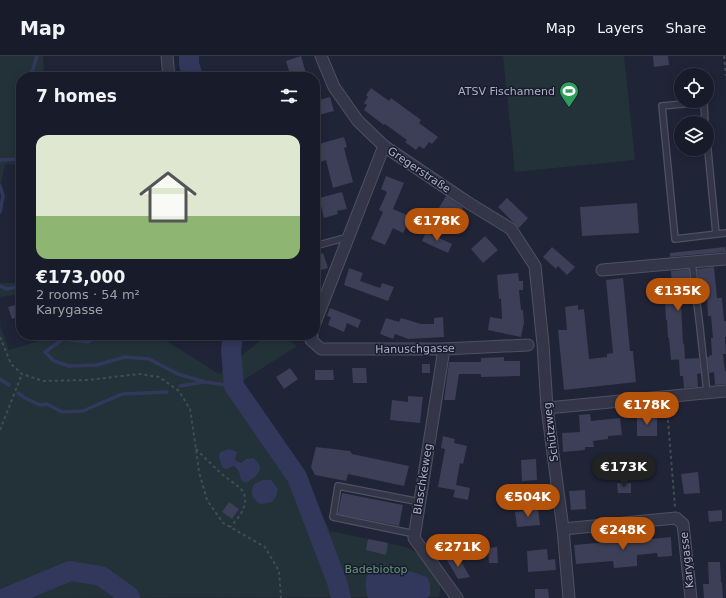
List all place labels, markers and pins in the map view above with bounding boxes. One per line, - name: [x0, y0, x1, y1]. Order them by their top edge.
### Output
- sports icon: ATSV Fischamend: [558, 80, 580, 108]
- place label: ATSV Fischamend: [458, 85, 555, 98]
- pin: €178K: [409, 208, 465, 242]
- pin: €135K: [650, 278, 706, 312]
- pin: €178K: [619, 392, 675, 426]
- pin: €173K: [596, 454, 652, 488]
- pin: €504K: [500, 484, 556, 518]
- pin: €248K: [595, 517, 651, 551]
- pin: €271K: [430, 534, 486, 568]

